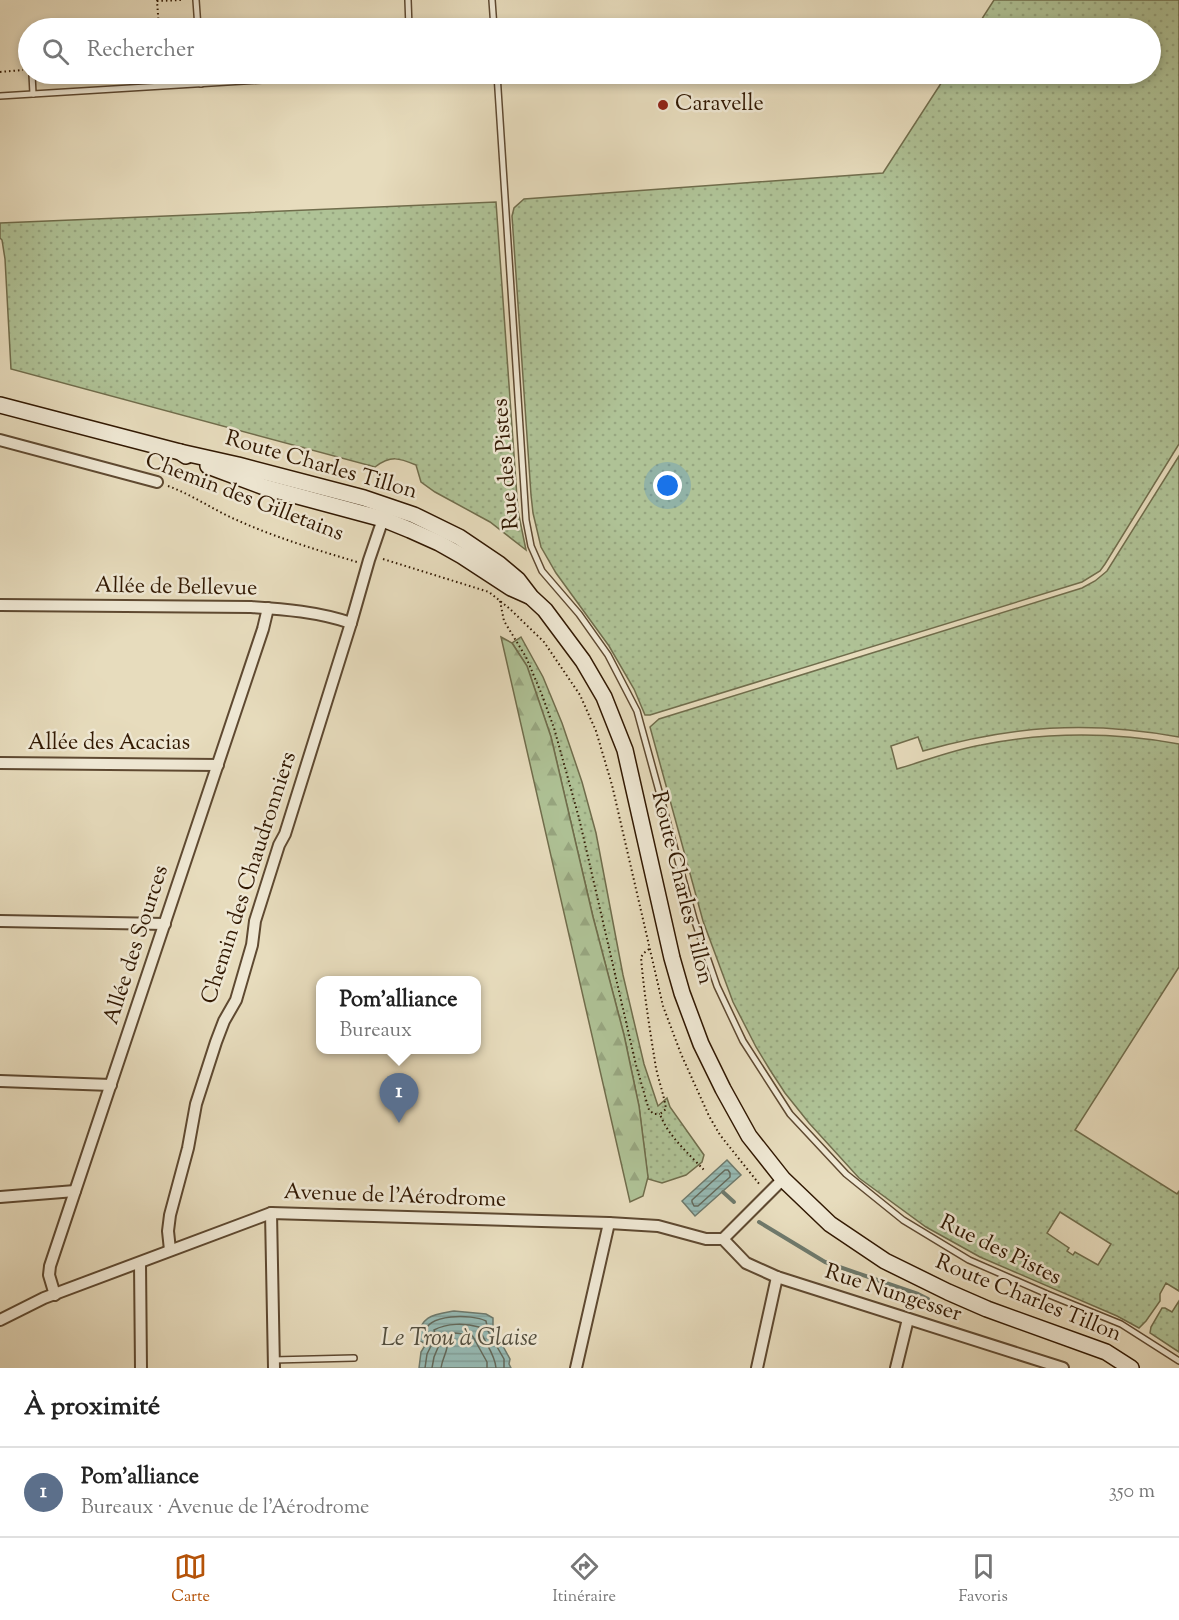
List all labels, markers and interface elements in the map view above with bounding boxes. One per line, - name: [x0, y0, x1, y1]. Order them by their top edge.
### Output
- search box: [18, 18, 1161, 84]
- icon: search: [39, 35, 72, 68]
- text: Rechercher: [87, 35, 194, 67]
- place label: Caravelle: [675, 89, 764, 121]
- marker: Caravelle: [656, 98, 670, 112]
- street label: Rue des Pistes: [485, 397, 529, 531]
- street label: Route Charles Tillon: [221, 423, 421, 509]
- street label: Chemin des Gilletains: [140, 445, 348, 551]
- your location: [653, 471, 682, 500]
- street label: Allée de Bellevue: [94, 571, 258, 605]
- street label: Allée des Acacias: [28, 728, 190, 760]
- street label: Chemin des Chaudronniers: [194, 748, 306, 1008]
- street label: Route Charles Tillon: [642, 788, 720, 988]
- street label: Allée des Sources: [96, 861, 178, 1029]
- popup: [316, 976, 481, 1054]
- text: Pom'alliance: [340, 985, 457, 1017]
- text: Bureaux: [340, 1017, 412, 1046]
- pin: 1: [380, 1074, 418, 1123]
- street label: Avenue de l'Aérodrome: [283, 1177, 507, 1217]
- street label: Rue des Pistes: [934, 1208, 1066, 1294]
- street label: Route Charles Tillon: [930, 1247, 1126, 1351]
- street label: Rue Nungesser: [820, 1257, 966, 1331]
- water label: Le Trou à Glaise: [381, 1322, 537, 1356]
- text: À proximité: [24, 1389, 160, 1426]
- text: Pom'alliance: [81, 1462, 199, 1494]
- text: 1: [40, 1478, 47, 1507]
- text: 350 m: [1109, 1478, 1155, 1507]
- text: Bureaux · Avenue de l'Aérodrome: [81, 1494, 369, 1523]
- tab: Carte: [171, 1550, 210, 1609]
- tab: Itinéraire: [553, 1550, 616, 1609]
- tab: Favoris: [958, 1550, 1008, 1609]

